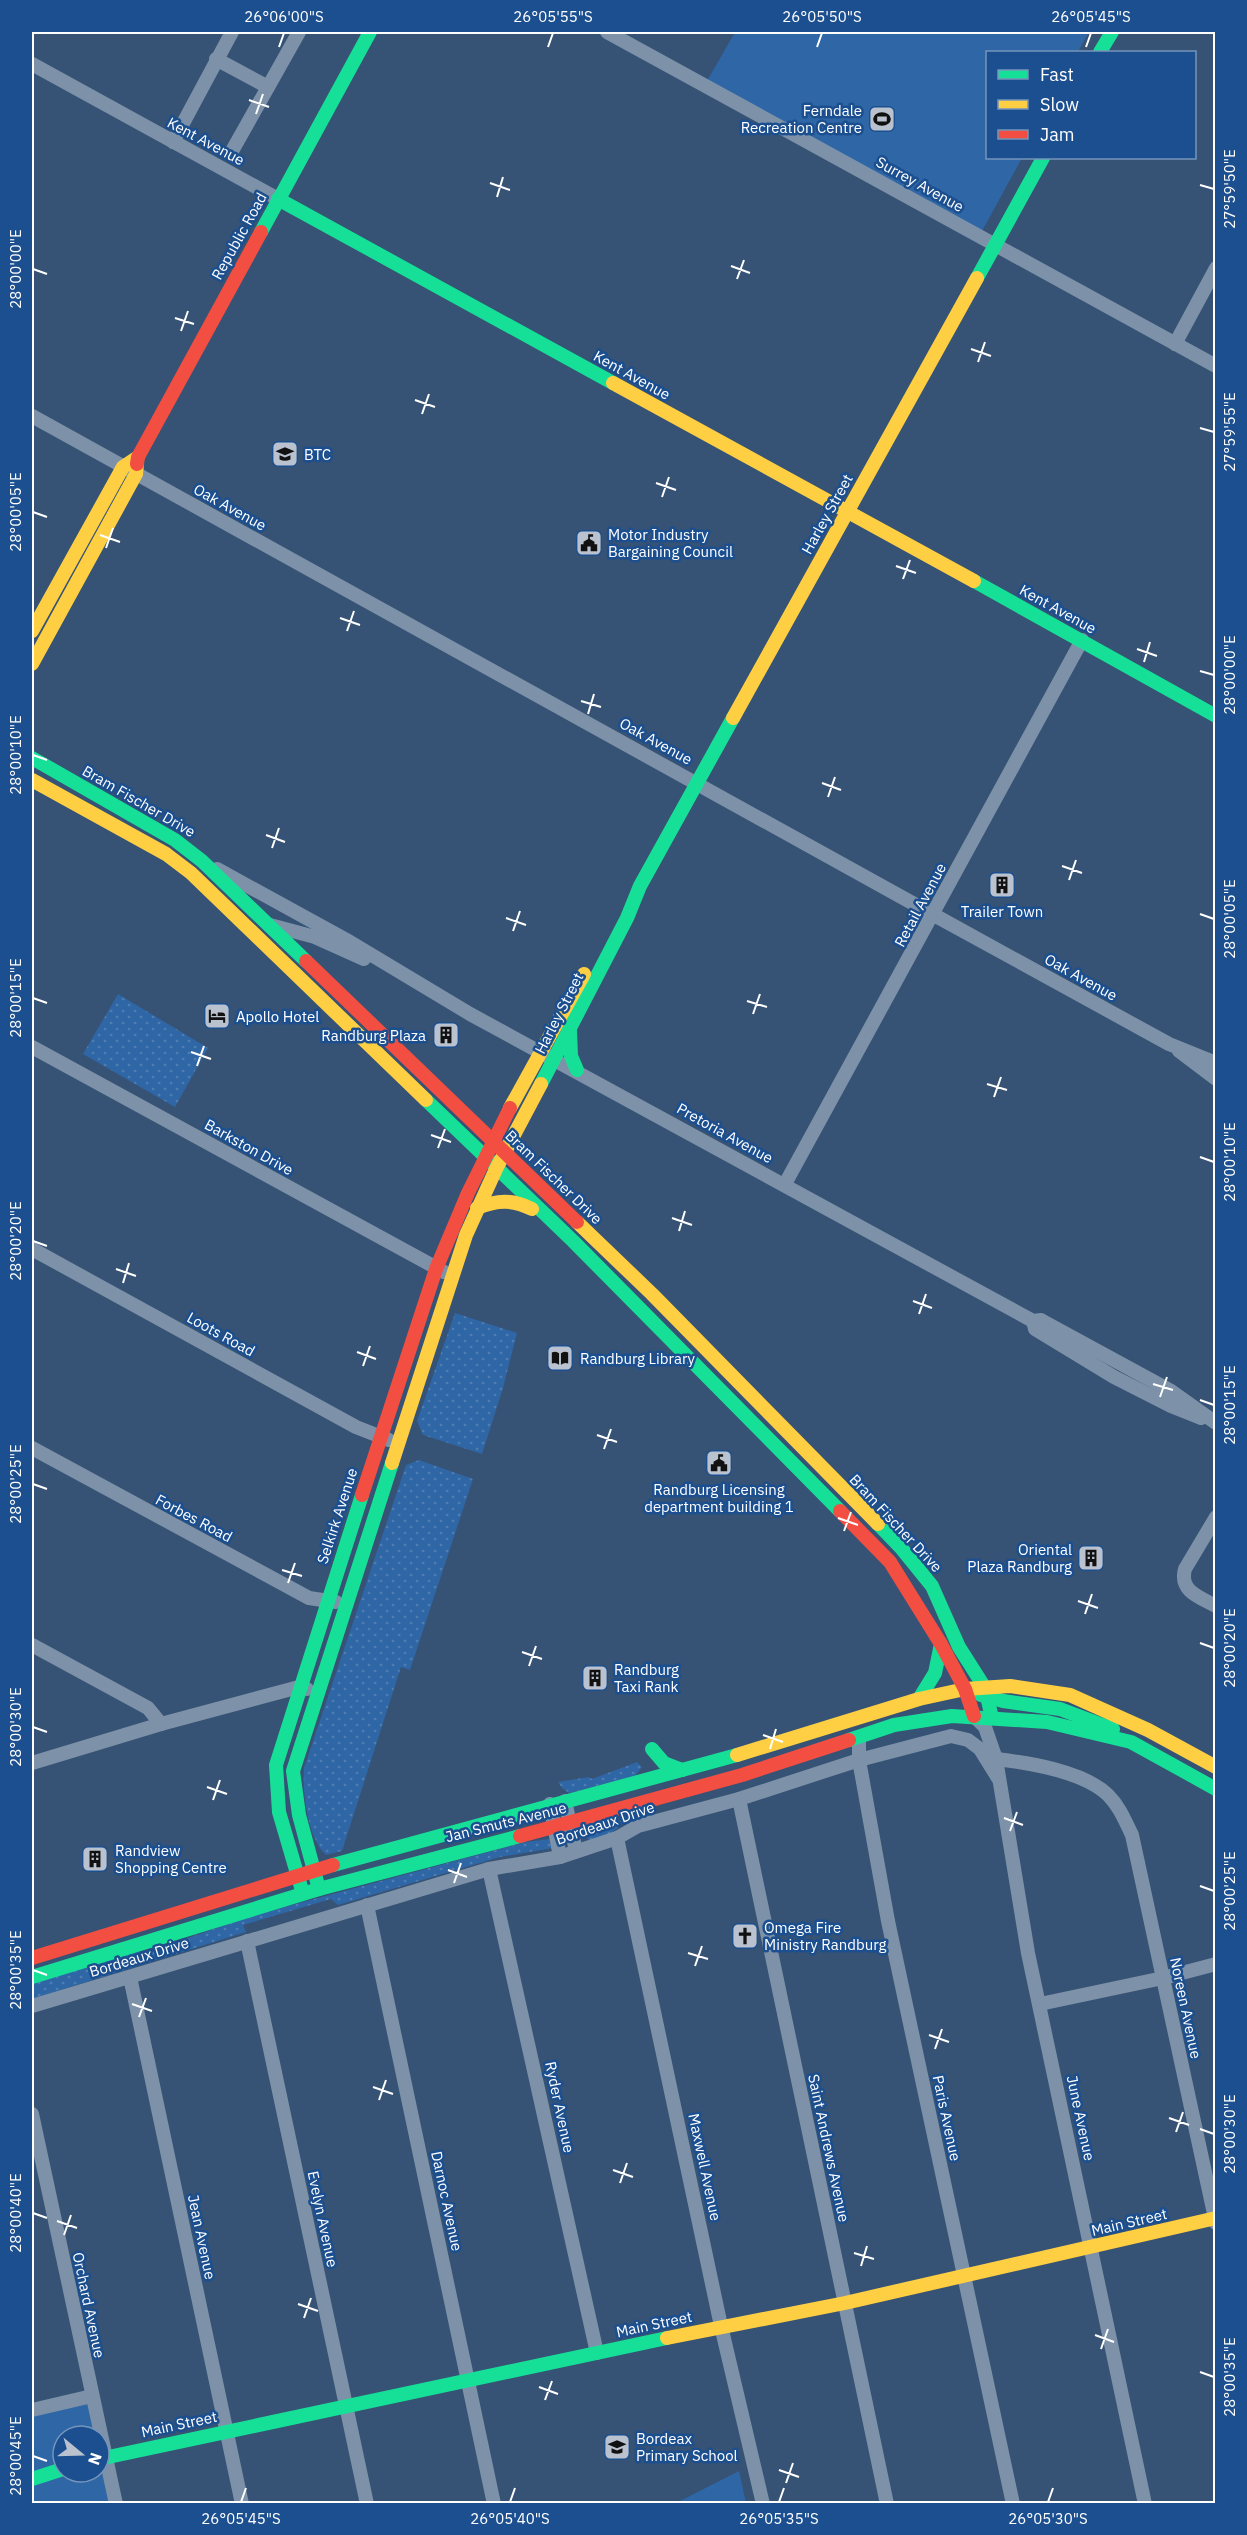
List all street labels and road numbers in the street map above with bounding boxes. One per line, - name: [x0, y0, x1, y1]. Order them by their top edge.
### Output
- street label: Kent Avenue: [164, 113, 248, 169]
- street label: Surrey Avenue: [873, 152, 967, 216]
- street label: Republic Road: [207, 189, 271, 283]
- street label: Kent Avenue: [590, 346, 674, 404]
- street label: Harley Street: [797, 471, 857, 557]
- street label: Oak Avenue: [190, 479, 270, 535]
- street label: Kent Avenue: [1016, 580, 1100, 638]
- street label: Oak Avenue: [616, 713, 696, 769]
- street label: Bram Fischer Drive: [79, 761, 199, 841]
- street label: Retail Avenue: [890, 860, 950, 950]
- street label: Oak Avenue: [1041, 949, 1121, 1005]
- street label: Harley Street: [530, 969, 588, 1057]
- street label: Pretoria Avenue: [674, 1099, 776, 1167]
- street label: Barkston Drive: [201, 1115, 297, 1179]
- street label: Bram Fischer Drive: [502, 1126, 606, 1228]
- street label: Loots Road: [184, 1308, 258, 1360]
- street label: Selkirk Avenue: [313, 1466, 361, 1566]
- street label: Bram Fischer Drive: [846, 1470, 946, 1576]
- street label: Forbes Road: [152, 1490, 236, 1546]
- street label: Bordeaux Drive: [553, 1797, 657, 1849]
- street label: Jan Smuts Avenue: [443, 1798, 569, 1846]
- street label: Bordeaux Drive: [87, 1933, 191, 1981]
- street label: Noreen Avenue: [1166, 1956, 1206, 2060]
- street label: Ryder Avenue: [541, 2060, 579, 2154]
- street label: Saint Andrews Avenue: [804, 2072, 854, 2224]
- street label: Paris Avenue: [929, 2073, 965, 2163]
- street label: June Avenue: [1063, 2074, 1099, 2162]
- street label: Maxwell Avenue: [684, 2112, 726, 2222]
- street label: Darnoc Avenue: [427, 2149, 467, 2253]
- street label: Evelyn Avenue: [304, 2169, 342, 2269]
- street label: Jean Avenue: [184, 2193, 220, 2281]
- street label: Main Street: [1089, 2204, 1169, 2240]
- street label: Orchard Avenue: [68, 2250, 110, 2360]
- street label: Main Street: [614, 2307, 694, 2341]
- street label: Main Street: [139, 2407, 219, 2441]

